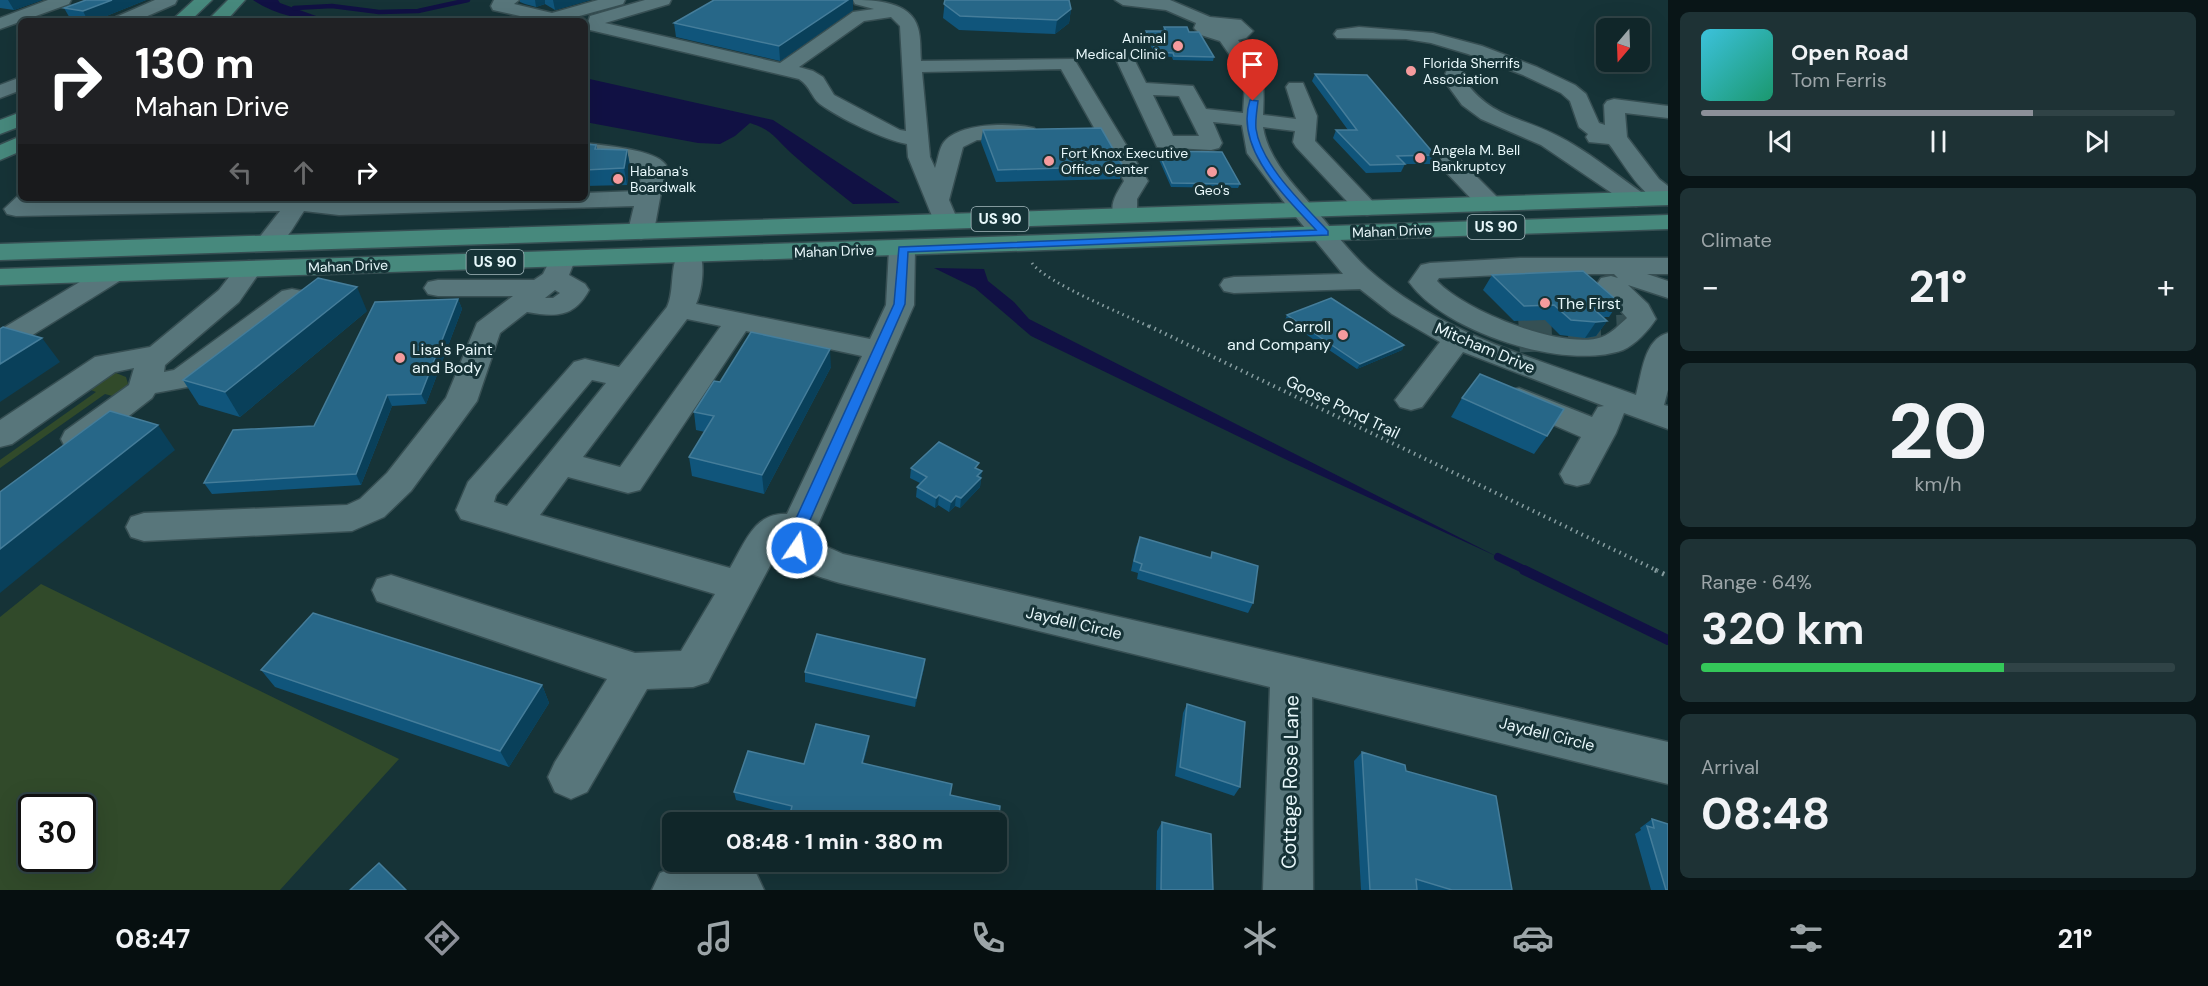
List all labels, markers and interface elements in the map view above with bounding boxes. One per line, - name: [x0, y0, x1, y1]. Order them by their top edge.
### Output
- north arrow: [1596, 18, 1650, 72]
- map controls: [1596, 18, 1650, 72]
- place label: Animal Medical Clinic: [1076, 29, 1166, 63]
- text: 130 m: [135, 36, 255, 91]
- text: Open Road: [1791, 38, 1909, 67]
- marker: Animal Medical Clinic: [1171, 39, 1185, 53]
- pin: [1227, 39, 1278, 101]
- icon: right: [36, 42, 114, 120]
- icon: arrive: [1236, 48, 1269, 81]
- place label: Florida Sherrifs Association: [1423, 54, 1520, 88]
- marker: Florida Sherrifs Association: [1404, 64, 1418, 78]
- text: Tom Ferris: [1791, 67, 1887, 93]
- text: Mahan Drive: [135, 89, 289, 124]
- icon: previous: [1764, 125, 1797, 158]
- icon: pause: [1922, 125, 1955, 158]
- icon: next: [2080, 125, 2113, 158]
- place label: Angela M. Bell Bankruptcy: [1432, 141, 1520, 175]
- place label: Fort Knox Executive Office Center: [1061, 144, 1188, 178]
- marker: Angela M. Bell Bankruptcy: [1413, 151, 1427, 165]
- marker: Fort Knox Executive Office Center: [1042, 154, 1056, 168]
- icon: left: [224, 156, 257, 189]
- icon: ahead: [287, 156, 320, 189]
- icon: right: [350, 156, 383, 189]
- place label: Habana's Boardwalk: [630, 162, 696, 196]
- marker: Geo's: [1205, 165, 1219, 179]
- marker: Habana's Boardwalk: [611, 172, 625, 186]
- place label: Geo's: [1194, 181, 1230, 199]
- road number: US 90: [972, 207, 1028, 231]
- road number: US 90: [1468, 215, 1524, 239]
- street label: Mahan Drive: [1352, 221, 1432, 241]
- text: Climate: [1701, 227, 1772, 253]
- street label: Mahan Drive: [794, 241, 874, 261]
- road number: US 90: [466, 250, 524, 274]
- street label: Mahan Drive: [308, 256, 388, 276]
- text: 21°: [1909, 257, 1967, 316]
- text: −: [1701, 265, 1719, 308]
- text: +: [2157, 265, 2175, 308]
- place label: The First: [1557, 293, 1621, 314]
- marker: The First: [1538, 296, 1552, 310]
- place label: Carroll and Company: [1227, 316, 1331, 355]
- street label: Mitcham Drive: [1432, 317, 1538, 379]
- marker: Carroll and Company: [1336, 328, 1350, 342]
- place label: Lisa's Paint and Body: [412, 339, 493, 378]
- marker: Lisa's Paint and Body: [393, 351, 407, 365]
- street label: Goose Pond Trail: [1283, 370, 1403, 444]
- text: 20: [1888, 381, 1988, 482]
- text: km/h: [1914, 471, 1962, 497]
- position arrow: [765, 516, 829, 580]
- text: Range · 64%: [1701, 569, 1812, 595]
- text: 320 km: [1701, 599, 1865, 658]
- street label: Jaydell Circle: [1024, 602, 1124, 644]
- street label: Cottage Rose Lane: [1275, 695, 1305, 869]
- street label: Jaydell Circle: [1497, 712, 1597, 756]
- text: Arrival: [1701, 754, 1759, 780]
- text: 08:48: [1701, 784, 1830, 843]
- speed limit sign: 30: [18, 794, 96, 872]
- text: 08:48 · 1 min · 380 m: [726, 827, 943, 856]
- icon: directions: [421, 917, 463, 959]
- icon: music: [694, 917, 736, 959]
- icon: phone: [967, 917, 1009, 959]
- icon: climate: [1239, 917, 1281, 959]
- icon: car: [1512, 917, 1554, 959]
- icon: filters: [1785, 917, 1827, 959]
- text: 08:47: [115, 921, 190, 956]
- text: 21°: [2057, 921, 2093, 956]

